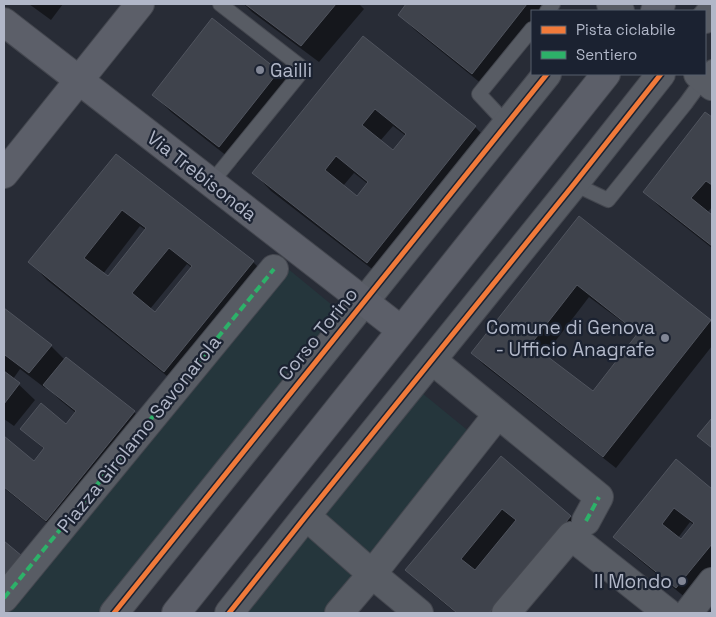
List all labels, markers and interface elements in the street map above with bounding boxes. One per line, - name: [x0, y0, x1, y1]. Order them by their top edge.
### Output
- legend: [531, 10, 706, 75]
- text: Pista ciclabile: [576, 20, 676, 39]
- text: Sentiero: [576, 45, 637, 64]
- place label: Gailli: [270, 58, 312, 83]
- marker: Gailli: [254, 64, 266, 76]
- street label: Via Trebisonda: [142, 125, 262, 227]
- street label: Corso Torino: [273, 282, 363, 386]
- place label: Comune di Genova - Ufficio Anagrafe: [486, 315, 655, 362]
- street label: Piazza Girolamo Savonarola: [51, 330, 227, 538]
- marker: Comune di Genova - Ufficio Anagrafe: [659, 332, 671, 344]
- place label: Il Mondo: [594, 569, 672, 594]
- marker: Il Mondo: [676, 575, 688, 587]

